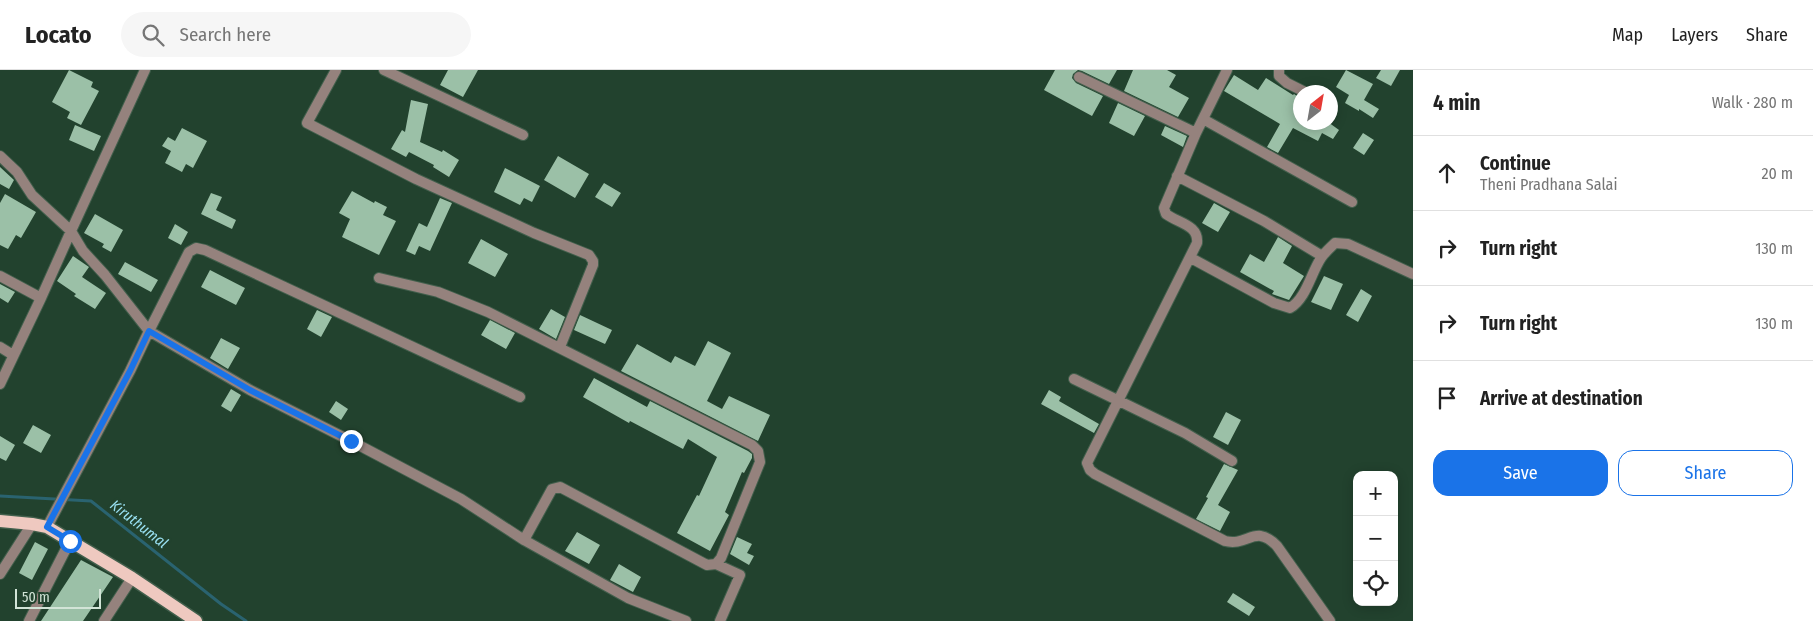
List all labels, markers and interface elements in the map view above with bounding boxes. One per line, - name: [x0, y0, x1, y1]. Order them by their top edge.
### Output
- search box: [121, 12, 471, 57]
- text: Locato: [25, 21, 91, 49]
- icon: search: [139, 21, 167, 49]
- text: Search here: [179, 23, 271, 46]
- text: Map: [1612, 24, 1643, 46]
- text: Layers: [1671, 24, 1718, 46]
- text: Share: [1746, 24, 1788, 46]
- north arrow: [1293, 85, 1338, 130]
- text: 4 min: [1433, 90, 1481, 116]
- text: Walk · 280 m: [1712, 93, 1793, 112]
- text: Continue: [1480, 152, 1551, 175]
- icon: ahead: [1433, 159, 1461, 187]
- text: 20 m: [1762, 164, 1793, 183]
- text: Theni Pradhana Salai: [1480, 175, 1617, 194]
- icon: right: [1433, 234, 1461, 262]
- text: Turn right: [1480, 237, 1557, 260]
- text: 130 m: [1755, 239, 1793, 258]
- icon: right: [1433, 309, 1461, 337]
- text: Turn right: [1480, 312, 1557, 335]
- text: 130 m: [1755, 314, 1793, 333]
- icon: arrive: [1433, 384, 1461, 412]
- text: Arrive at destination: [1480, 387, 1643, 410]
- route end: [340, 430, 363, 453]
- button: Save: [1433, 450, 1608, 496]
- button: Share: [1618, 450, 1793, 496]
- map controls: [1353, 471, 1398, 606]
- button: +: [1353, 471, 1398, 516]
- water label: Kiruthumal: [107, 496, 172, 552]
- button: −: [1353, 516, 1398, 561]
- route start: [59, 530, 82, 553]
- button: locate: [1353, 561, 1398, 606]
- scale bar: [15, 586, 101, 609]
- text: 50 m: [22, 589, 50, 606]

